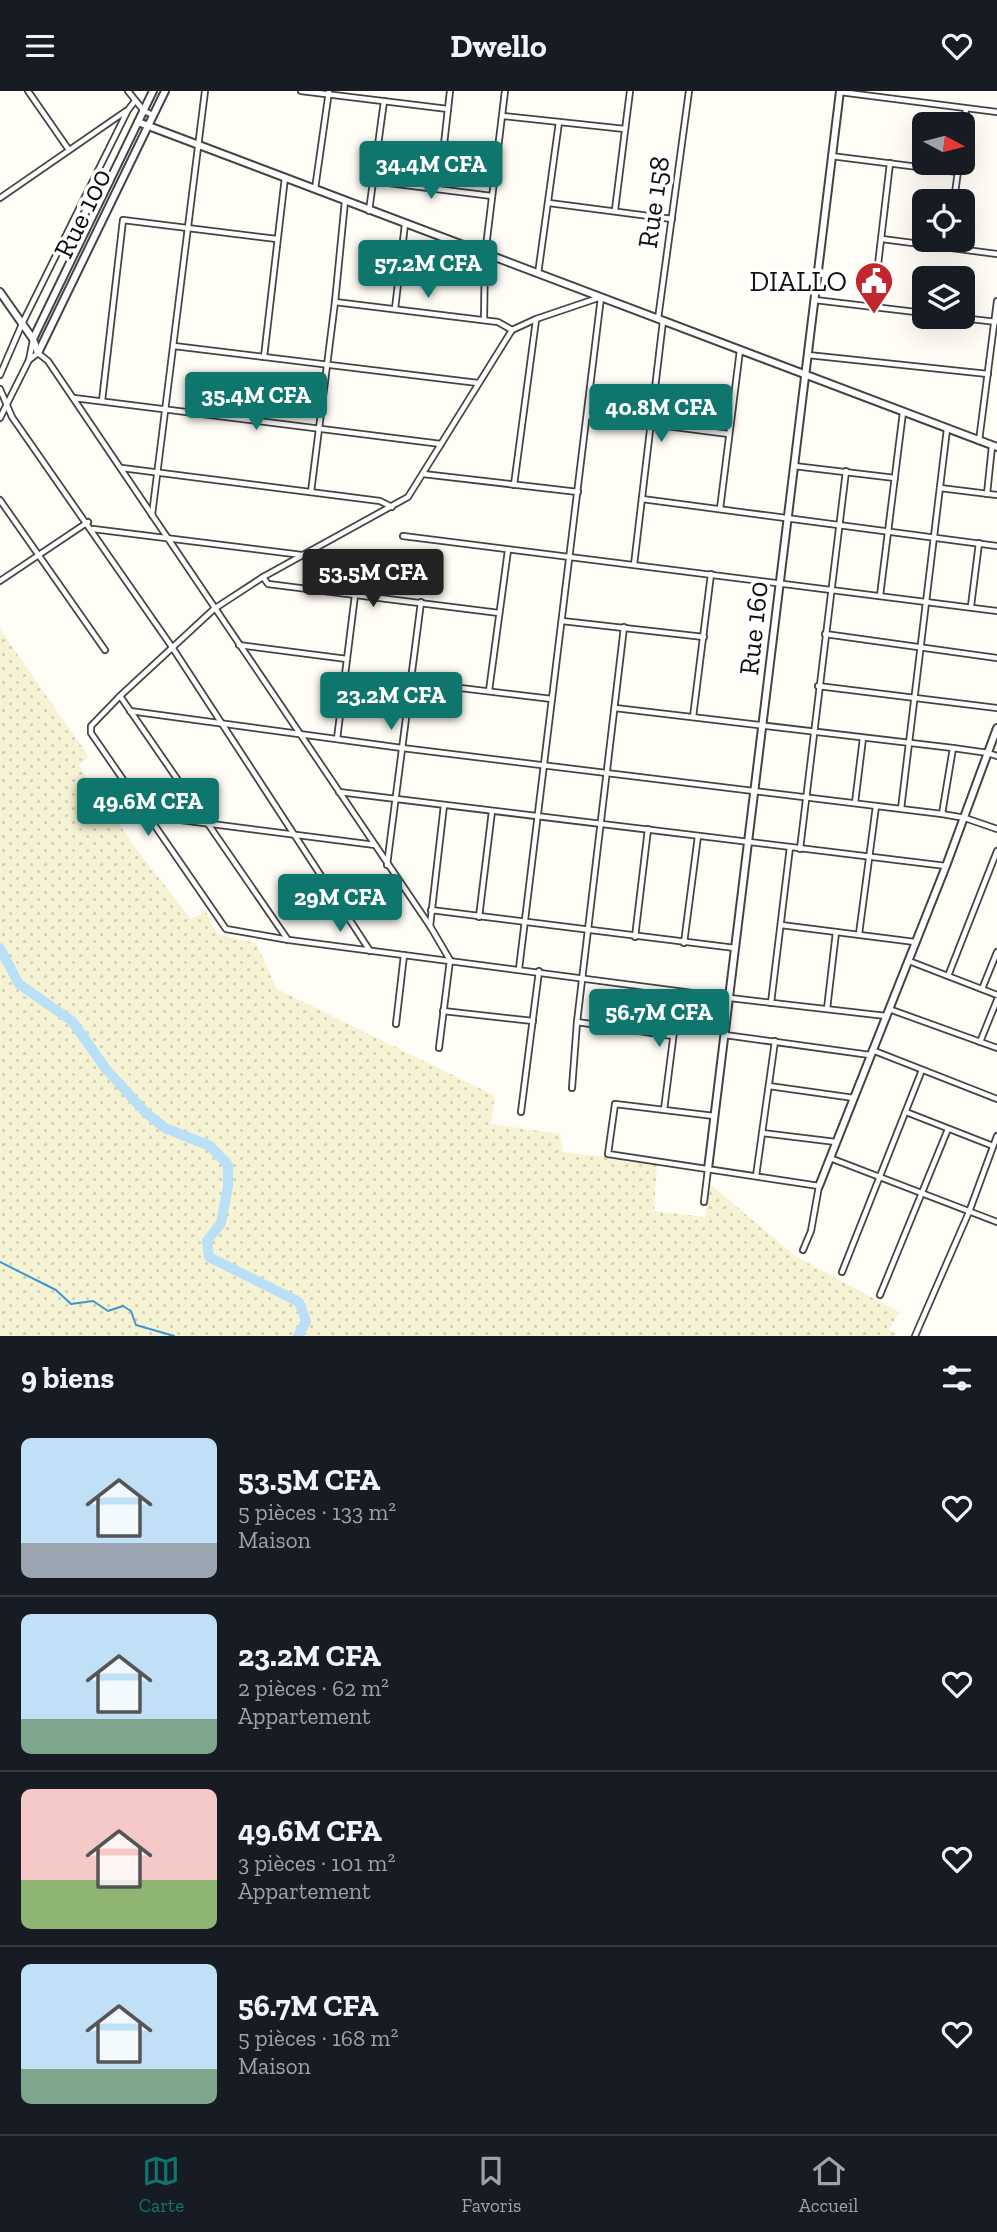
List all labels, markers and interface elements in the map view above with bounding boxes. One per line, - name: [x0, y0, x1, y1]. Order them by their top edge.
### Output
- icon: menu: [21, 27, 59, 65]
- text: Dwello: [450, 27, 547, 65]
- icon: heart: [938, 27, 976, 65]
- north arrow: [912, 112, 975, 175]
- map controls: [912, 112, 975, 329]
- pin: 34.4M CFA: [351, 141, 511, 201]
- text: 34.4M CFA: [375, 150, 487, 178]
- street label: Rue 158: [631, 154, 676, 250]
- street label: Rue 100: [47, 163, 118, 263]
- button: locate: [912, 189, 975, 252]
- pin: 57.2M CFA: [348, 241, 508, 300]
- text: 57.2M CFA: [374, 249, 482, 277]
- public building icon: DIALLO: [853, 260, 895, 315]
- place label: DIALLO: [750, 265, 847, 298]
- button: layers: [912, 266, 975, 329]
- pin: 35.4M CFA: [176, 373, 336, 432]
- text: 35.4M CFA: [201, 381, 311, 409]
- pin: 40.8M CFA: [581, 385, 741, 444]
- text: 40.8M CFA: [605, 393, 717, 421]
- pin: 53.5M CFA: [293, 549, 453, 609]
- text: 53.5M CFA: [319, 558, 427, 586]
- street label: Rue 160: [732, 579, 775, 677]
- pin: 23.2M CFA: [311, 673, 471, 732]
- text: 23.2M CFA: [336, 681, 446, 709]
- pin: 49.6M CFA: [68, 779, 228, 838]
- text: 49.6M CFA: [93, 787, 203, 815]
- pin: 29M CFA: [275, 875, 405, 934]
- text: 29M CFA: [294, 883, 386, 911]
- pin: 56.7M CFA: [579, 989, 739, 1049]
- text: 56.7M CFA: [605, 998, 713, 1026]
- icon: filters: [938, 1359, 976, 1397]
- text: 9 biens: [21, 1360, 114, 1396]
- text: 53.5M CFA: [238, 1462, 380, 1498]
- icon: home: [77, 1466, 161, 1550]
- icon: heart: [938, 1489, 976, 1527]
- text: 5 pièces · 133 m²: [238, 1498, 396, 1526]
- text: Maison: [238, 1526, 311, 1554]
- text: 23.2M CFA: [238, 1638, 381, 1674]
- icon: home: [77, 1642, 161, 1726]
- icon: heart: [938, 1665, 976, 1703]
- text: 2 pièces · 62 m²: [238, 1674, 389, 1702]
- text: Appartement: [238, 1702, 371, 1730]
- text: 49.6M CFA: [238, 1813, 382, 1849]
- icon: home: [77, 1817, 161, 1901]
- icon: heart: [938, 1840, 976, 1878]
- text: 3 pièces · 101 m²: [238, 1849, 395, 1877]
- text: Appartement: [238, 1877, 371, 1905]
- text: 56.7M CFA: [238, 1988, 378, 2024]
- icon: home: [77, 1992, 161, 2076]
- icon: heart: [938, 2015, 976, 2053]
- text: 5 pièces · 168 m²: [238, 2024, 398, 2052]
- text: Maison: [238, 2052, 311, 2080]
- tab: Carte: [139, 2152, 184, 2217]
- tab: Favoris: [461, 2152, 521, 2217]
- tab: Accueil: [799, 2152, 858, 2217]

